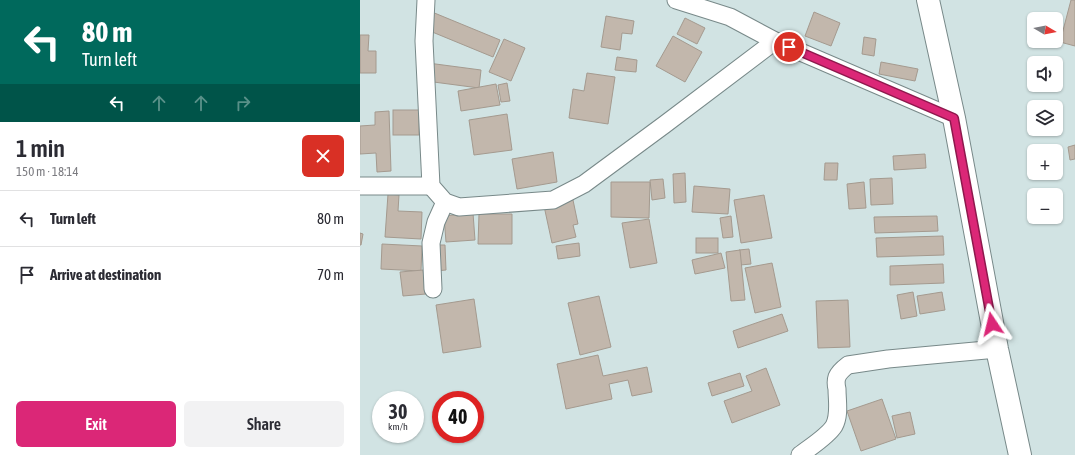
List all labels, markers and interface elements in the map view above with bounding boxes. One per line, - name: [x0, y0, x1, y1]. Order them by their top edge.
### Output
- north arrow: [1027, 12, 1063, 48]
- map controls: [1027, 12, 1063, 224]
- icon: left: [16, 16, 68, 68]
- text: 80 m: [82, 16, 132, 48]
- pin: [772, 30, 806, 64]
- icon: arrive: [778, 36, 800, 58]
- text: Turn left: [82, 49, 137, 70]
- button: sound: [1027, 56, 1063, 92]
- icon: left: [106, 92, 128, 114]
- icon: ahead: [148, 92, 170, 114]
- icon: ahead: [190, 92, 212, 114]
- icon: right: [232, 92, 254, 114]
- button: layers: [1027, 100, 1063, 136]
- text: 1 min: [16, 135, 65, 162]
- button: close: [302, 135, 344, 177]
- button: +: [1027, 144, 1063, 180]
- text: 150 m · 18:14: [16, 164, 79, 179]
- button: −: [1027, 188, 1063, 224]
- icon: left: [16, 208, 38, 230]
- text: Turn left: [50, 210, 96, 227]
- text: 80 m: [317, 210, 344, 227]
- icon: arrive: [16, 264, 38, 286]
- text: Arrive at destination: [50, 266, 161, 283]
- text: 70 m: [317, 266, 344, 283]
- position arrow: [971, 303, 1013, 345]
- speed limit sign: 40: [432, 391, 484, 443]
- text: 30: [389, 400, 407, 423]
- button: Exit: [16, 401, 176, 447]
- button: Share: [184, 401, 344, 447]
- text: km/h: [388, 421, 408, 432]

